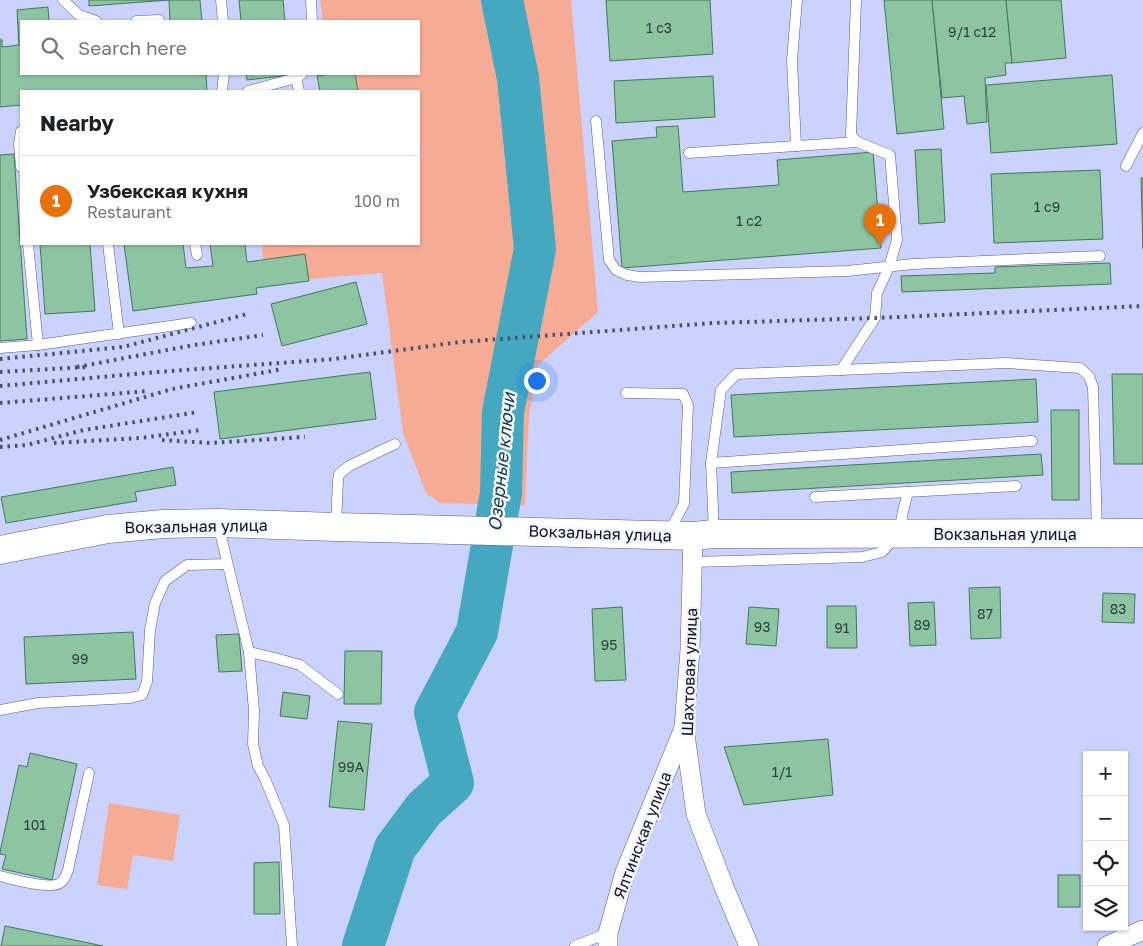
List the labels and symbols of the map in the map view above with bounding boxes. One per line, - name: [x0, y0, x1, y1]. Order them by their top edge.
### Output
- house number: 1 с3: [646, 19, 672, 36]
- house number: 9/1 с12: [948, 23, 996, 40]
- house number: 1 с9: [1034, 198, 1060, 215]
- pin: 1: [864, 204, 896, 245]
- house number: 1 с2: [736, 212, 762, 229]
- your location: [524, 368, 550, 394]
- water label: Озерные ключи: [483, 390, 519, 533]
- street label: Вокзальная улица: [124, 515, 268, 537]
- street label: Вокзальная улица: [528, 521, 672, 545]
- street label: Вокзальная улица: [933, 524, 1077, 544]
- house number: 83: [1110, 600, 1126, 617]
- house number: 87: [977, 605, 993, 622]
- street label: Шахтовая улица: [677, 607, 701, 737]
- house number: 89: [913, 616, 931, 633]
- house number: 93: [754, 618, 770, 635]
- house number: 91: [834, 619, 850, 636]
- house number: 95: [601, 636, 617, 653]
- house number: 99: [72, 650, 88, 667]
- house number: 99А: [338, 758, 365, 775]
- house number: 1/1: [772, 763, 792, 780]
- street label: Ялтинская улица: [609, 769, 675, 901]
- house number: 101: [24, 816, 46, 833]

